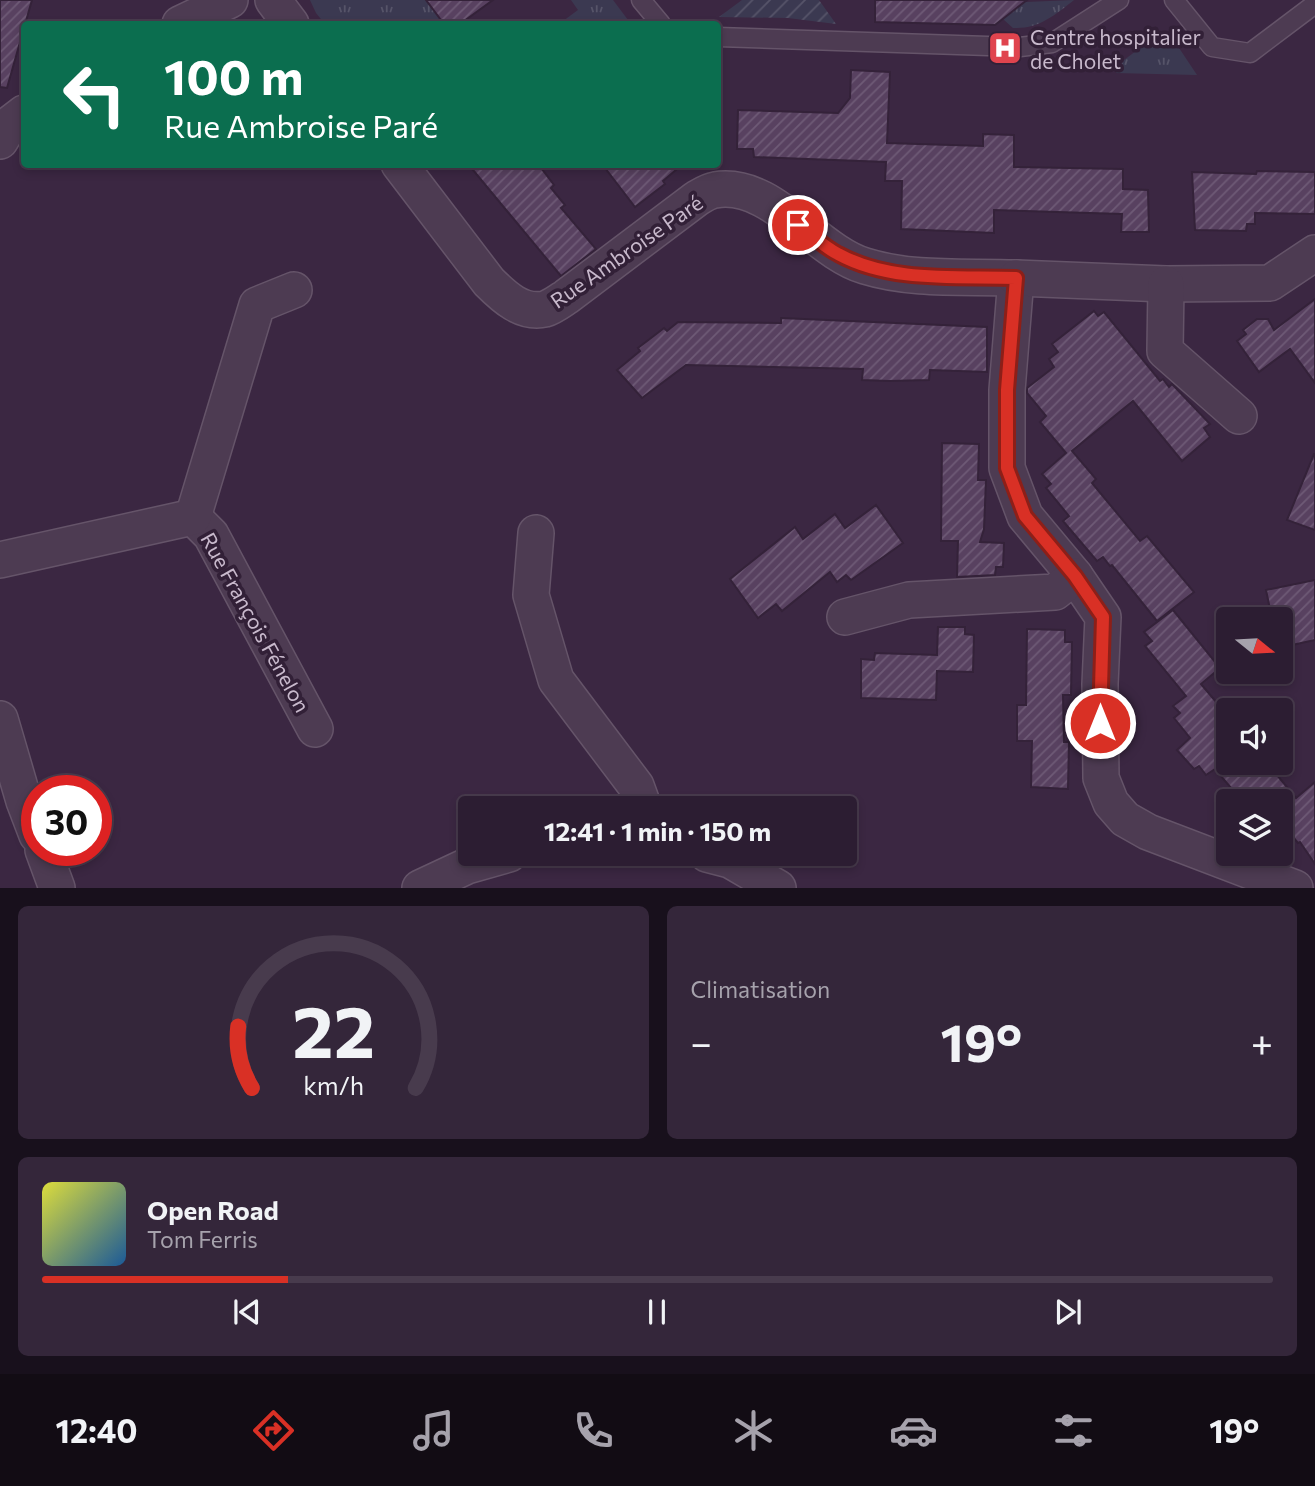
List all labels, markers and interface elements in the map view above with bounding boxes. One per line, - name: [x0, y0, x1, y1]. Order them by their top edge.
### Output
- place label: Centre hospitalier de Cholet: [1030, 24, 1201, 73]
- hospital icon: Centre hospitalier de Cholet: [986, 29, 1024, 67]
- text: 100 m: [164, 45, 303, 105]
- icon: left: [49, 49, 140, 140]
- text: Rue Ambroise Paré: [164, 105, 438, 145]
- street label: Rue Ambroise Paré: [545, 189, 707, 313]
- pin: [768, 195, 828, 255]
- icon: arrive: [779, 206, 817, 244]
- street label: Rue François Fénelon: [196, 528, 316, 716]
- north arrow: [1216, 607, 1293, 684]
- map controls: [1216, 607, 1293, 866]
- position arrow: [1063, 686, 1137, 760]
- button: sound: [1216, 698, 1293, 775]
- speed limit sign: 30: [21, 775, 112, 866]
- button: layers: [1216, 789, 1293, 866]
- text: 12:41 · 1 min · 150 m: [544, 815, 771, 846]
- text: Climatisation: [691, 975, 830, 1003]
- text: 22: [292, 985, 375, 1074]
- text: 19°: [941, 1009, 1022, 1073]
- text: −: [691, 1018, 712, 1065]
- text: +: [1251, 1018, 1273, 1065]
- text: km/h: [303, 1070, 364, 1100]
- text: Open Road: [147, 1194, 279, 1225]
- text: Tom Ferris: [147, 1225, 258, 1253]
- icon: previous: [228, 1293, 266, 1331]
- icon: pause: [638, 1293, 676, 1331]
- icon: next: [1049, 1293, 1087, 1331]
- icon: directions: [249, 1406, 298, 1455]
- icon: music: [409, 1406, 458, 1455]
- icon: phone: [569, 1406, 618, 1455]
- icon: climate: [729, 1406, 778, 1455]
- icon: car: [889, 1406, 938, 1455]
- icon: filters: [1049, 1406, 1098, 1455]
- text: 12:40: [56, 1410, 138, 1450]
- text: 19°: [1209, 1410, 1259, 1450]

